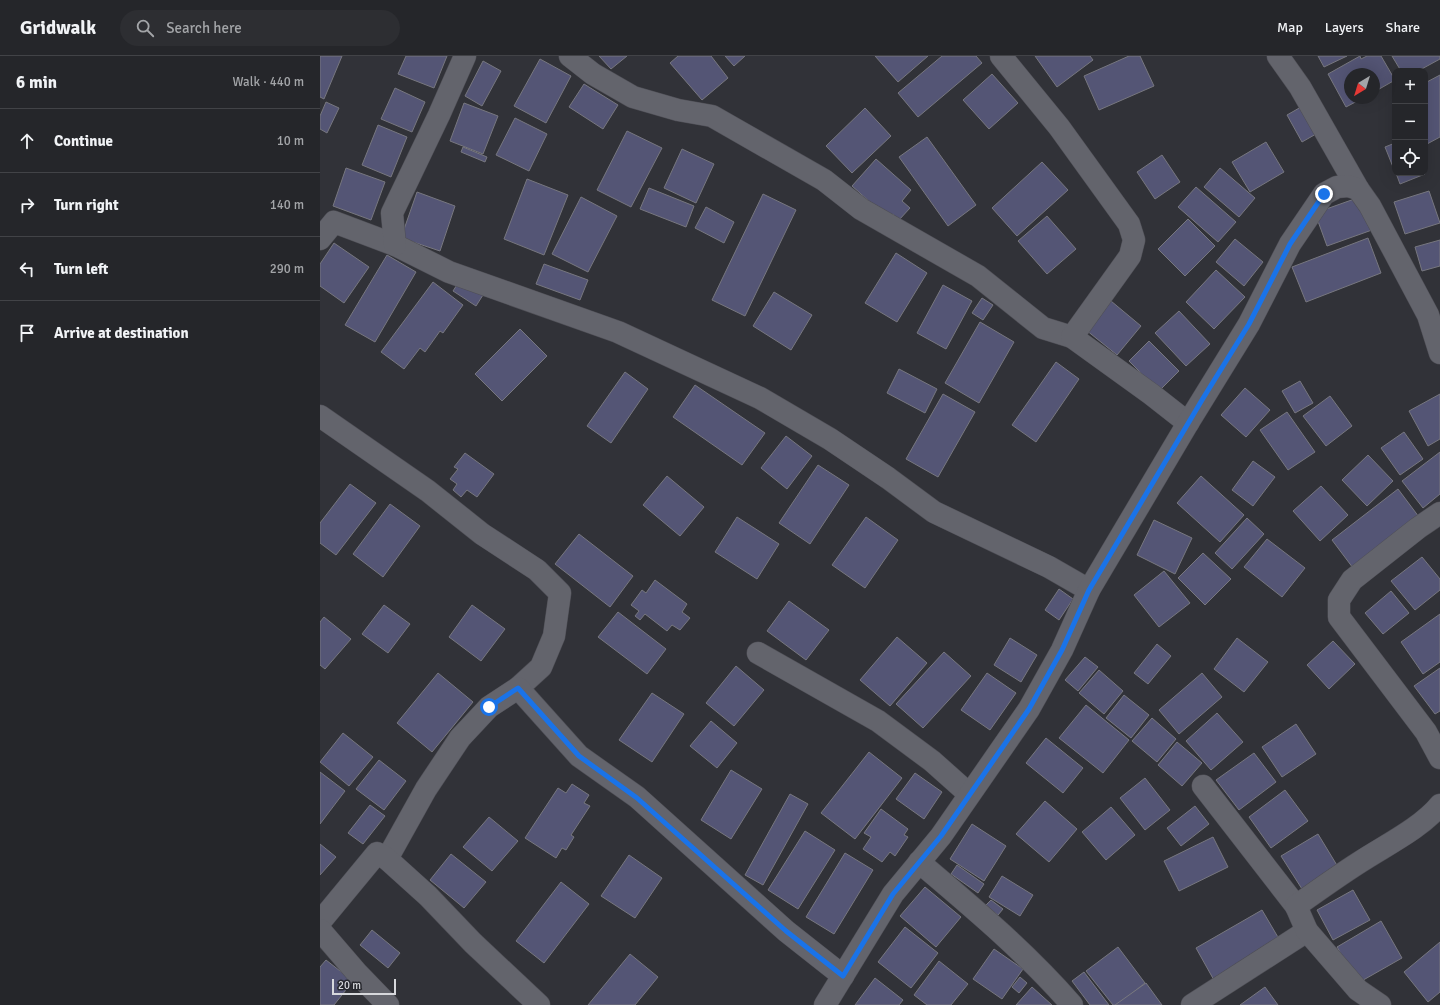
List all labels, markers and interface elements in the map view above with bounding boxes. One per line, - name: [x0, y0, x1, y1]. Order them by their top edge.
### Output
- search box: [120, 10, 400, 46]
- text: Gridwalk: [20, 16, 96, 40]
- icon: search: [134, 17, 156, 39]
- text: Search here: [166, 19, 242, 37]
- text: Map: [1277, 19, 1303, 36]
- text: Layers: [1325, 19, 1364, 36]
- text: Share: [1386, 19, 1420, 36]
- north arrow: [1344, 68, 1380, 104]
- map controls: [1392, 68, 1428, 176]
- button: +: [1392, 68, 1428, 104]
- text: 6 min: [16, 72, 57, 93]
- text: Walk · 440 m: [233, 74, 304, 90]
- button: −: [1392, 104, 1428, 140]
- icon: ahead: [16, 130, 38, 152]
- text: Continue: [54, 132, 113, 150]
- text: 10 m: [277, 133, 304, 149]
- button: locate: [1392, 140, 1428, 176]
- route end: [1315, 185, 1333, 203]
- icon: right: [16, 194, 38, 216]
- text: Turn right: [54, 196, 119, 214]
- text: 140 m: [270, 197, 304, 213]
- icon: left: [16, 258, 38, 280]
- text: Turn left: [54, 260, 108, 278]
- text: 290 m: [270, 261, 304, 277]
- icon: arrive: [16, 322, 38, 344]
- text: Arrive at destination: [54, 324, 189, 342]
- route start: [480, 698, 498, 716]
- scale bar: [332, 977, 396, 996]
- text: 20 m: [338, 979, 361, 992]

